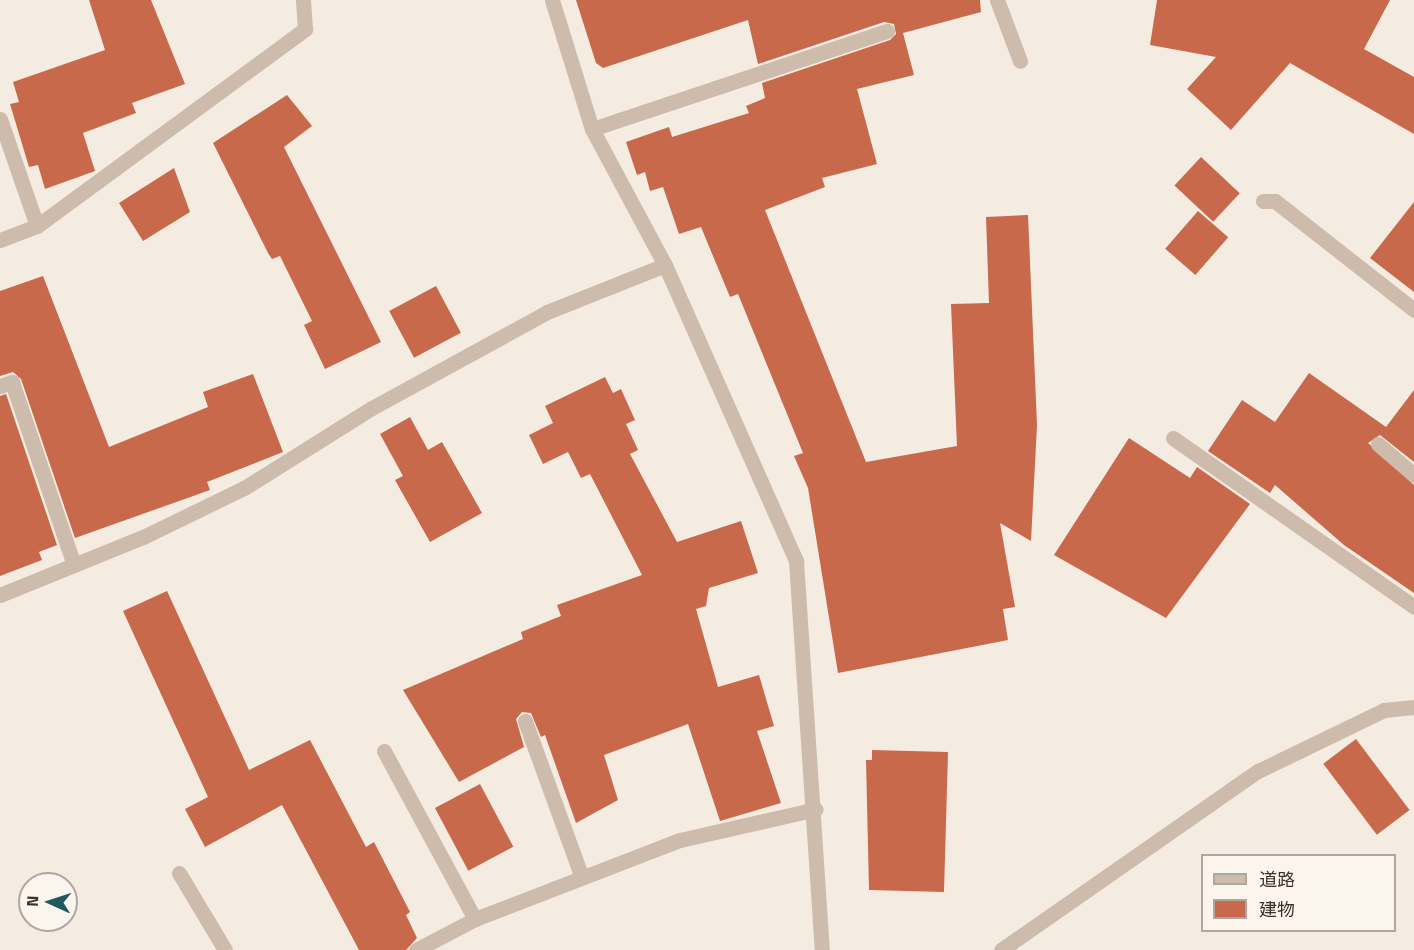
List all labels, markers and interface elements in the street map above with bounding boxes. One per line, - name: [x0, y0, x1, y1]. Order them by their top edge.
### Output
- legend: [1201, 854, 1396, 932]
- text: 道路: [1259, 866, 1295, 893]
- north arrow: [18, 872, 78, 932]
- text: N: [20, 895, 44, 907]
- text: 建物: [1259, 896, 1295, 923]

